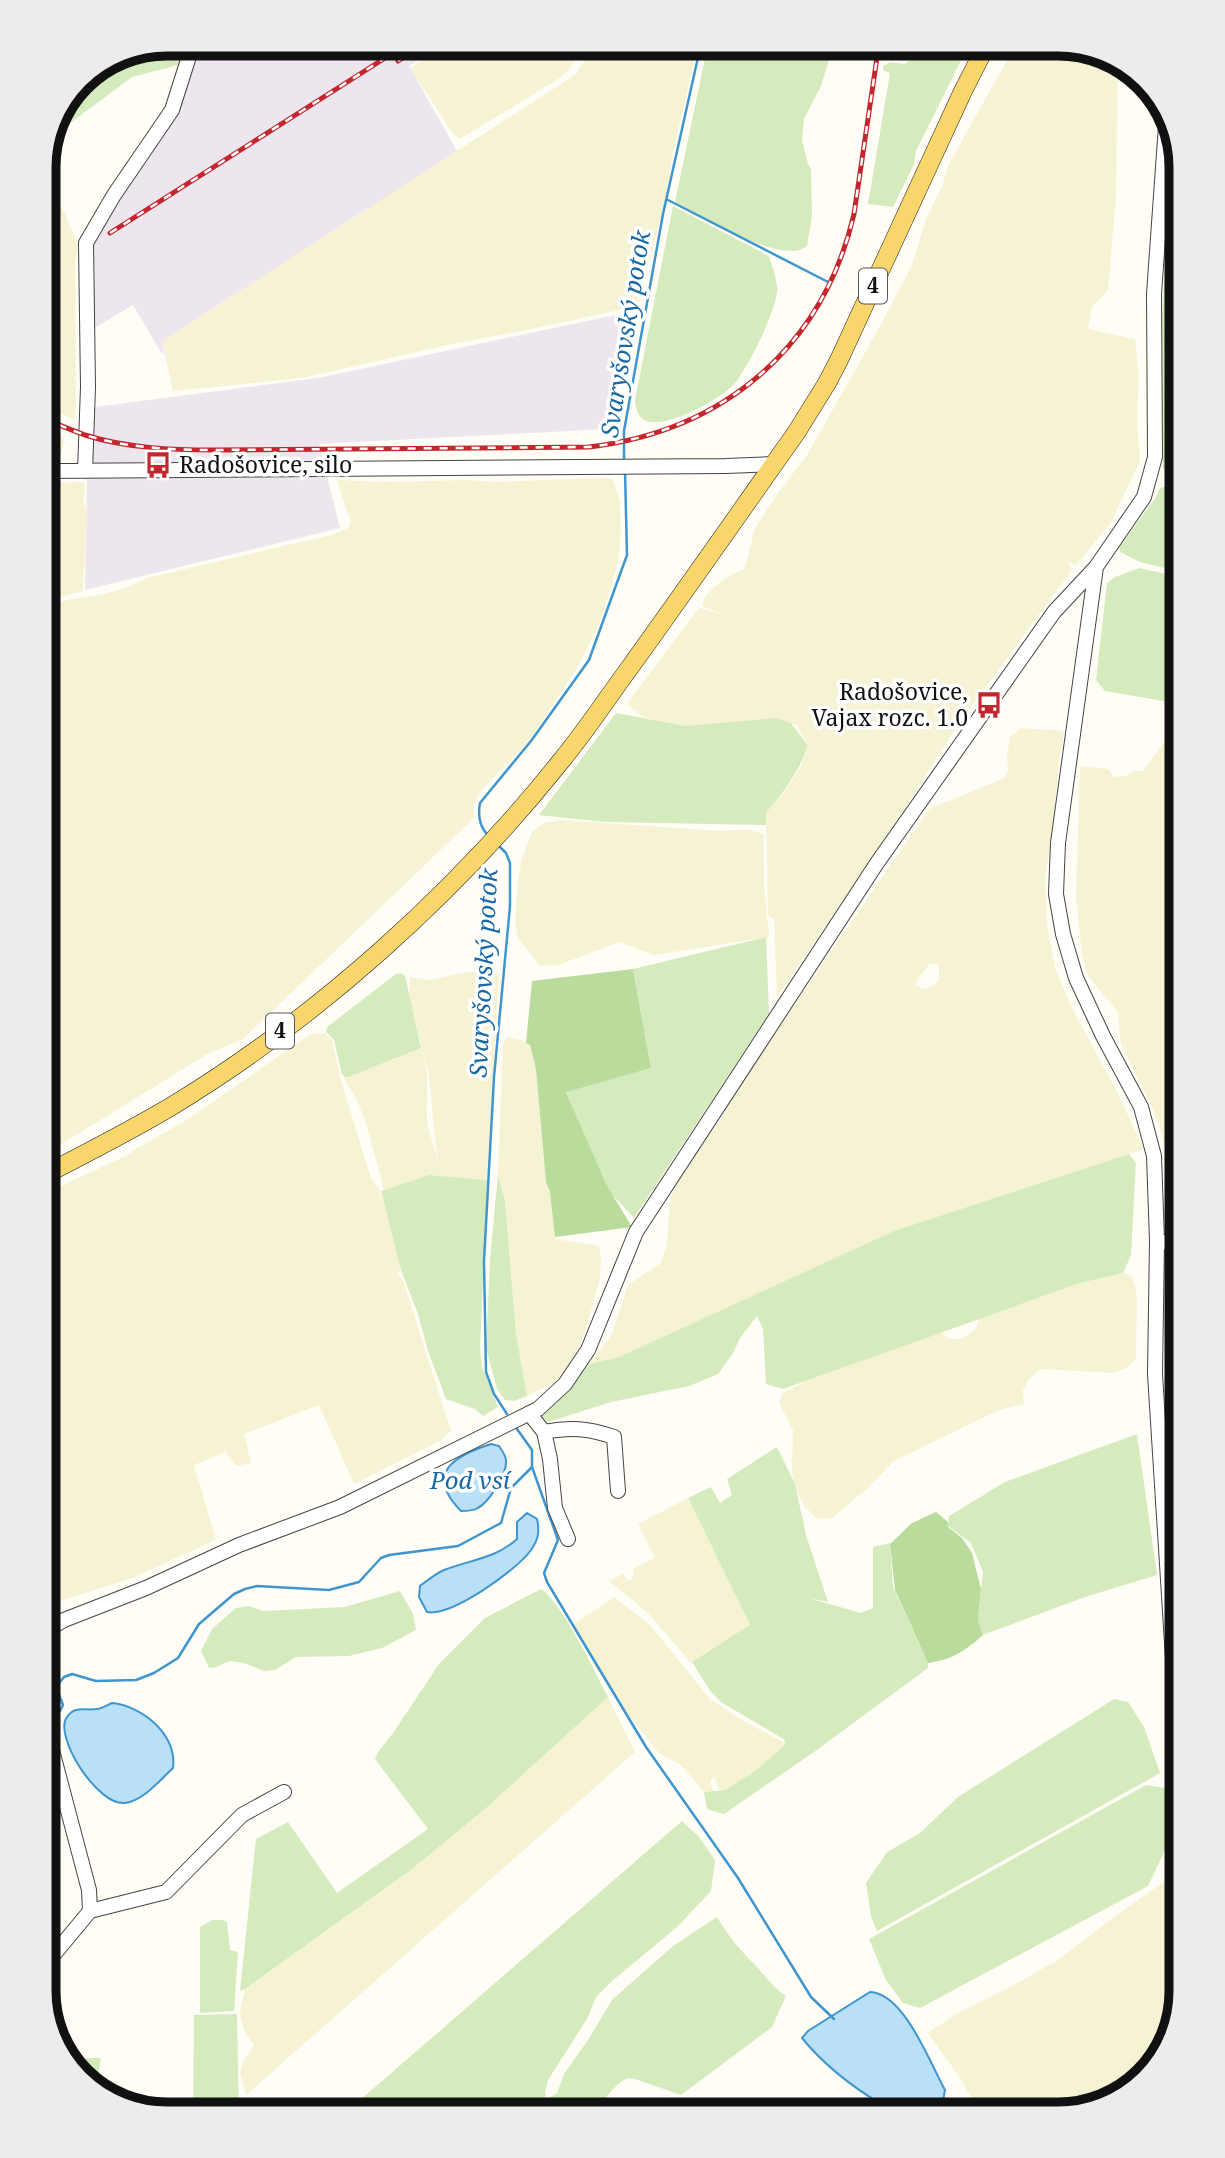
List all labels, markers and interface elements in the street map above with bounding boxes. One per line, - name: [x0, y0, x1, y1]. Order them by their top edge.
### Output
- water label: Svaryšovský potok: [592, 227, 657, 440]
- road number: 4: [859, 268, 887, 304]
- place label: Radošovice, silo: [179, 448, 352, 480]
- bus stop icon: Radošovice, silo: [143, 450, 173, 480]
- place label: Radošovice, Vajax rozc. 1.0: [811, 675, 968, 733]
- bus stop icon: Radošovice, Vajax rozc. 1.0: [974, 690, 1004, 720]
- water label: Svaryšovský potok: [461, 866, 505, 1078]
- road number: 4: [266, 1014, 294, 1048]
- water label: Pod vsí: [429, 1463, 513, 1496]

